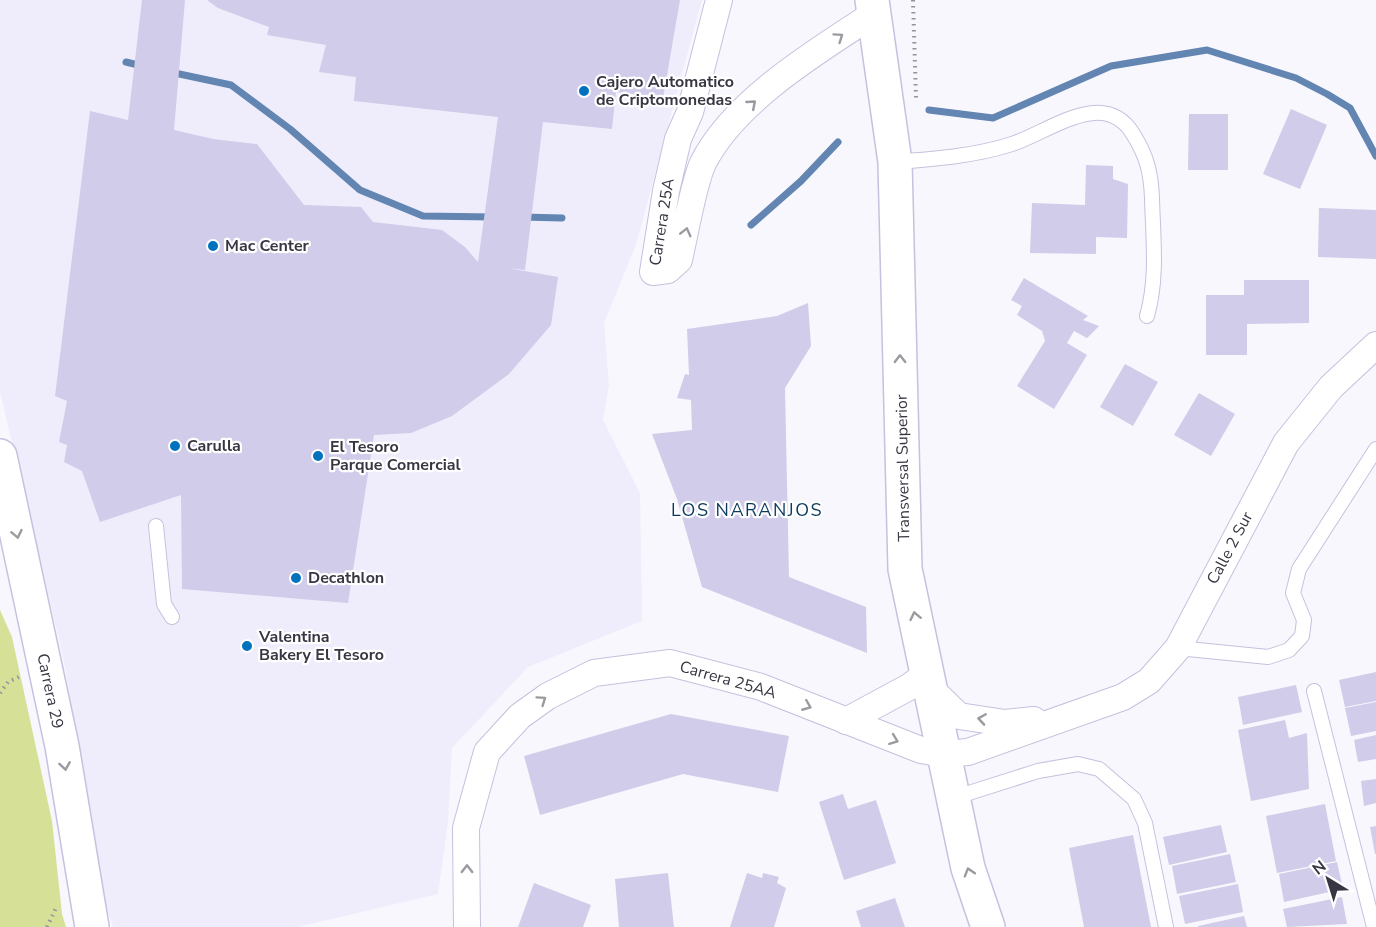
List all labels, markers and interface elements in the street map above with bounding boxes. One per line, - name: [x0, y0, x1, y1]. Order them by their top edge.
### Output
- one-way arrow: [832, 33, 843, 44]
- place label: Cajero Automatico de Criptomonedas: [596, 71, 734, 111]
- marker: Cajero Automatico de Criptomonedas: [577, 84, 591, 98]
- one-way arrow: [745, 100, 756, 111]
- street label: Carrera 25A: [644, 177, 680, 267]
- one-way arrow: [678, 227, 691, 237]
- place label: Mac Center: [225, 235, 310, 257]
- marker: Mac Center: [206, 239, 220, 253]
- one-way arrow: [894, 355, 906, 364]
- street label: Transversal Superior: [891, 394, 915, 542]
- place label: Carulla: [187, 435, 241, 457]
- place label: El Tesoro Parque Comercial: [330, 436, 461, 476]
- marker: Carulla: [168, 439, 182, 453]
- marker: El Tesoro Parque Comercial: [311, 449, 325, 463]
- district label: LOS NARANJOS: [671, 498, 823, 522]
- street label: Calle 2 Sur: [1202, 508, 1258, 588]
- one-way arrow: [9, 529, 22, 539]
- place label: Decathlon: [308, 567, 384, 589]
- marker: Decathlon: [289, 571, 303, 585]
- one-way arrow: [910, 611, 923, 621]
- place label: Valentina Bakery El Tesoro: [258, 626, 384, 666]
- marker: Valentina Bakery El Tesoro: [240, 639, 254, 653]
- street label: Carrera 29: [31, 651, 69, 731]
- street label: Carrera 25AA: [677, 656, 779, 704]
- one-way arrow: [535, 696, 546, 707]
- one-way arrow: [801, 699, 812, 711]
- one-way arrow: [977, 713, 987, 726]
- one-way arrow: [888, 733, 899, 745]
- one-way arrow: [59, 761, 71, 770]
- north arrow: [1298, 849, 1358, 909]
- text: N: [1308, 856, 1331, 880]
- one-way arrow: [461, 864, 473, 873]
- one-way arrow: [964, 867, 976, 878]

